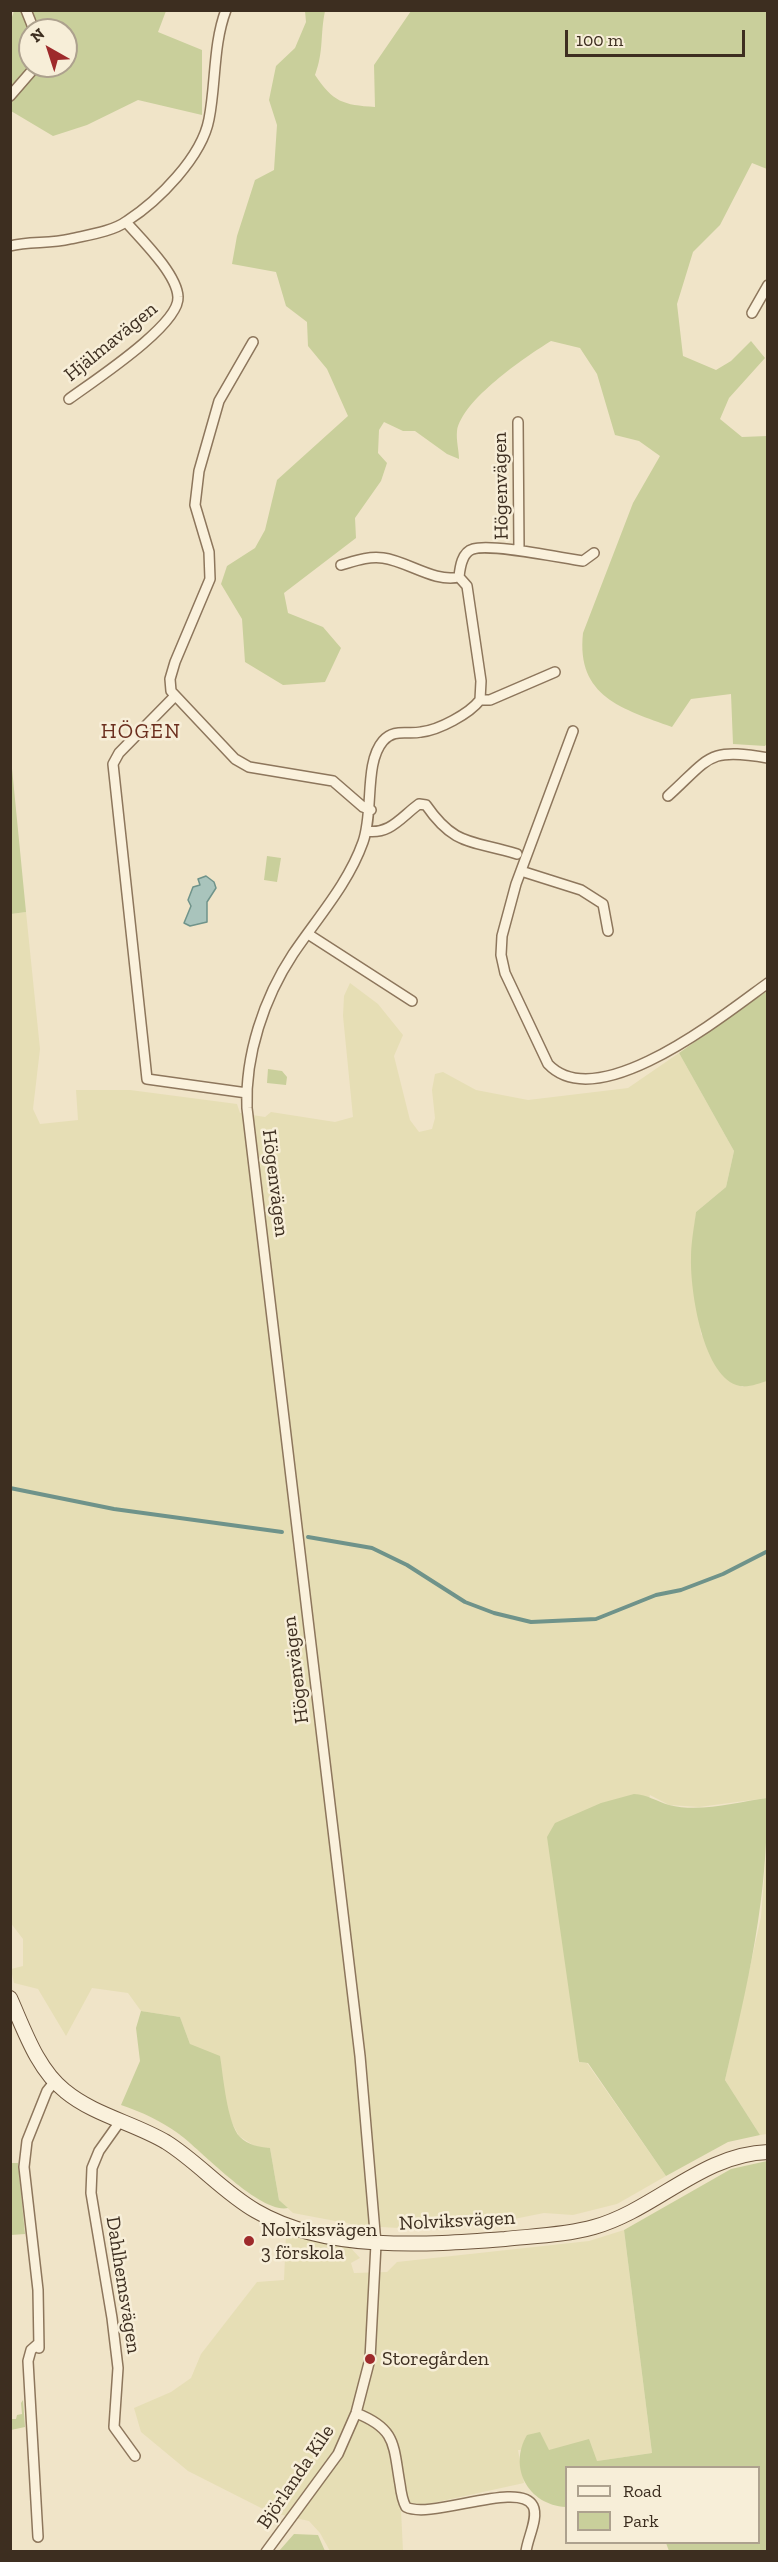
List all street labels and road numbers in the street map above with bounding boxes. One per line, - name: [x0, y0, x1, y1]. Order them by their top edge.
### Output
- street label: Hjälmavägen: [60, 297, 162, 387]
- street label: Högenvägen: [488, 432, 514, 540]
- street label: Högenvägen: [257, 1128, 293, 1238]
- street label: Högenvägen: [278, 1615, 314, 1725]
- street label: Nolviksvägen: [398, 2206, 516, 2236]
- street label: Dahlhemsvägen: [100, 2215, 146, 2355]
- street label: Björlanda Kile: [252, 2420, 340, 2534]

